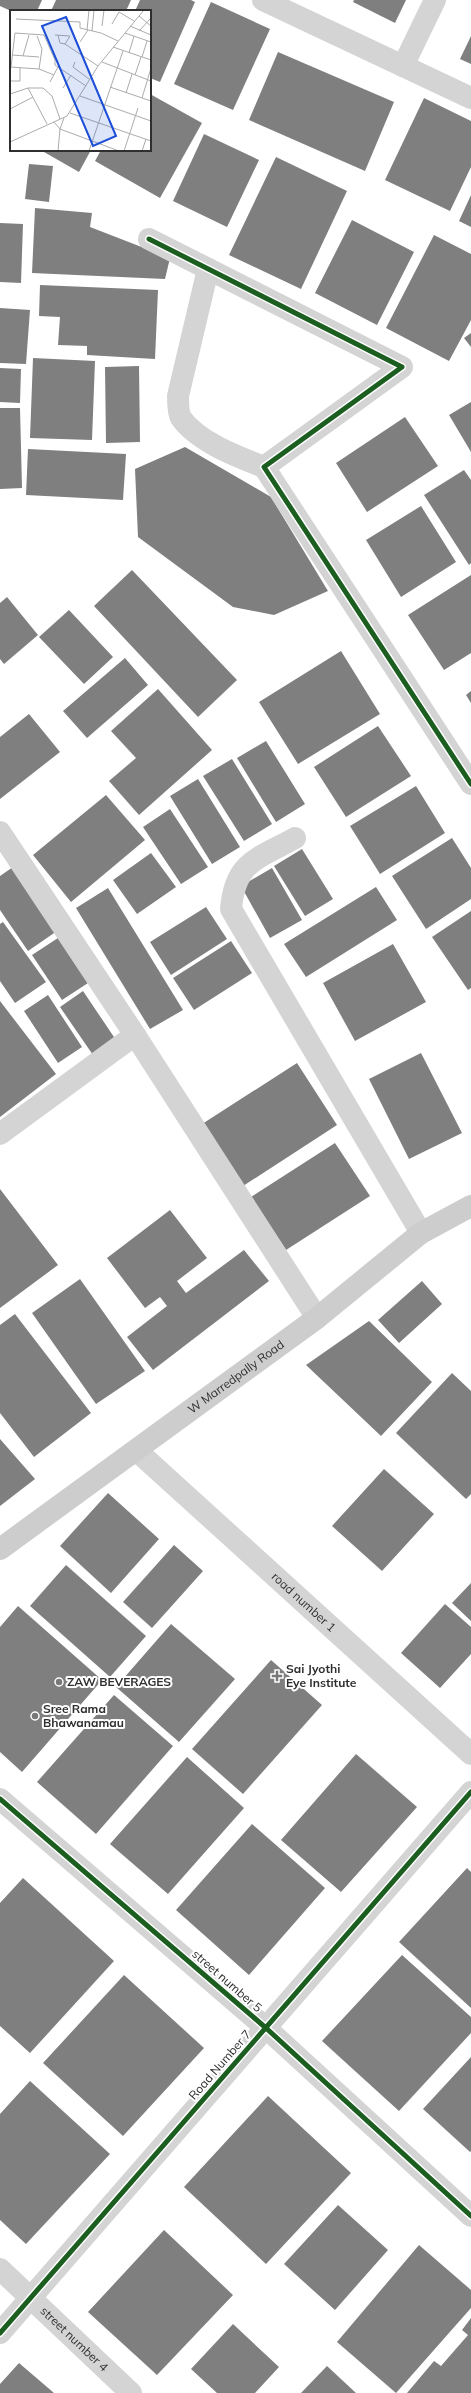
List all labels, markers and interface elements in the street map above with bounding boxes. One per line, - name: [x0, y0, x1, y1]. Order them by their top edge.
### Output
- inset map: [10, 10, 151, 151]
- street label: W Marredpally Road: [185, 1337, 287, 1417]
- street label: road number 1: [269, 1569, 339, 1635]
- place label: Sai Jyothi Eye Institute: [286, 1661, 357, 1690]
- marker: Sai Jyothi Eye Institute: [271, 1670, 283, 1682]
- place label: ZAW BEVERAGES: [67, 1674, 171, 1689]
- marker: ZAW BEVERAGES: [54, 1677, 64, 1687]
- place label: Sree Rama Bhawanamau: [43, 1701, 124, 1730]
- marker: Sree Rama Bhawanamau: [30, 1711, 40, 1721]
- street label: street number 5: [189, 1946, 265, 2015]
- street label: Road Number 7: [185, 2027, 254, 2103]
- street label: street number 4: [37, 2303, 111, 2374]

